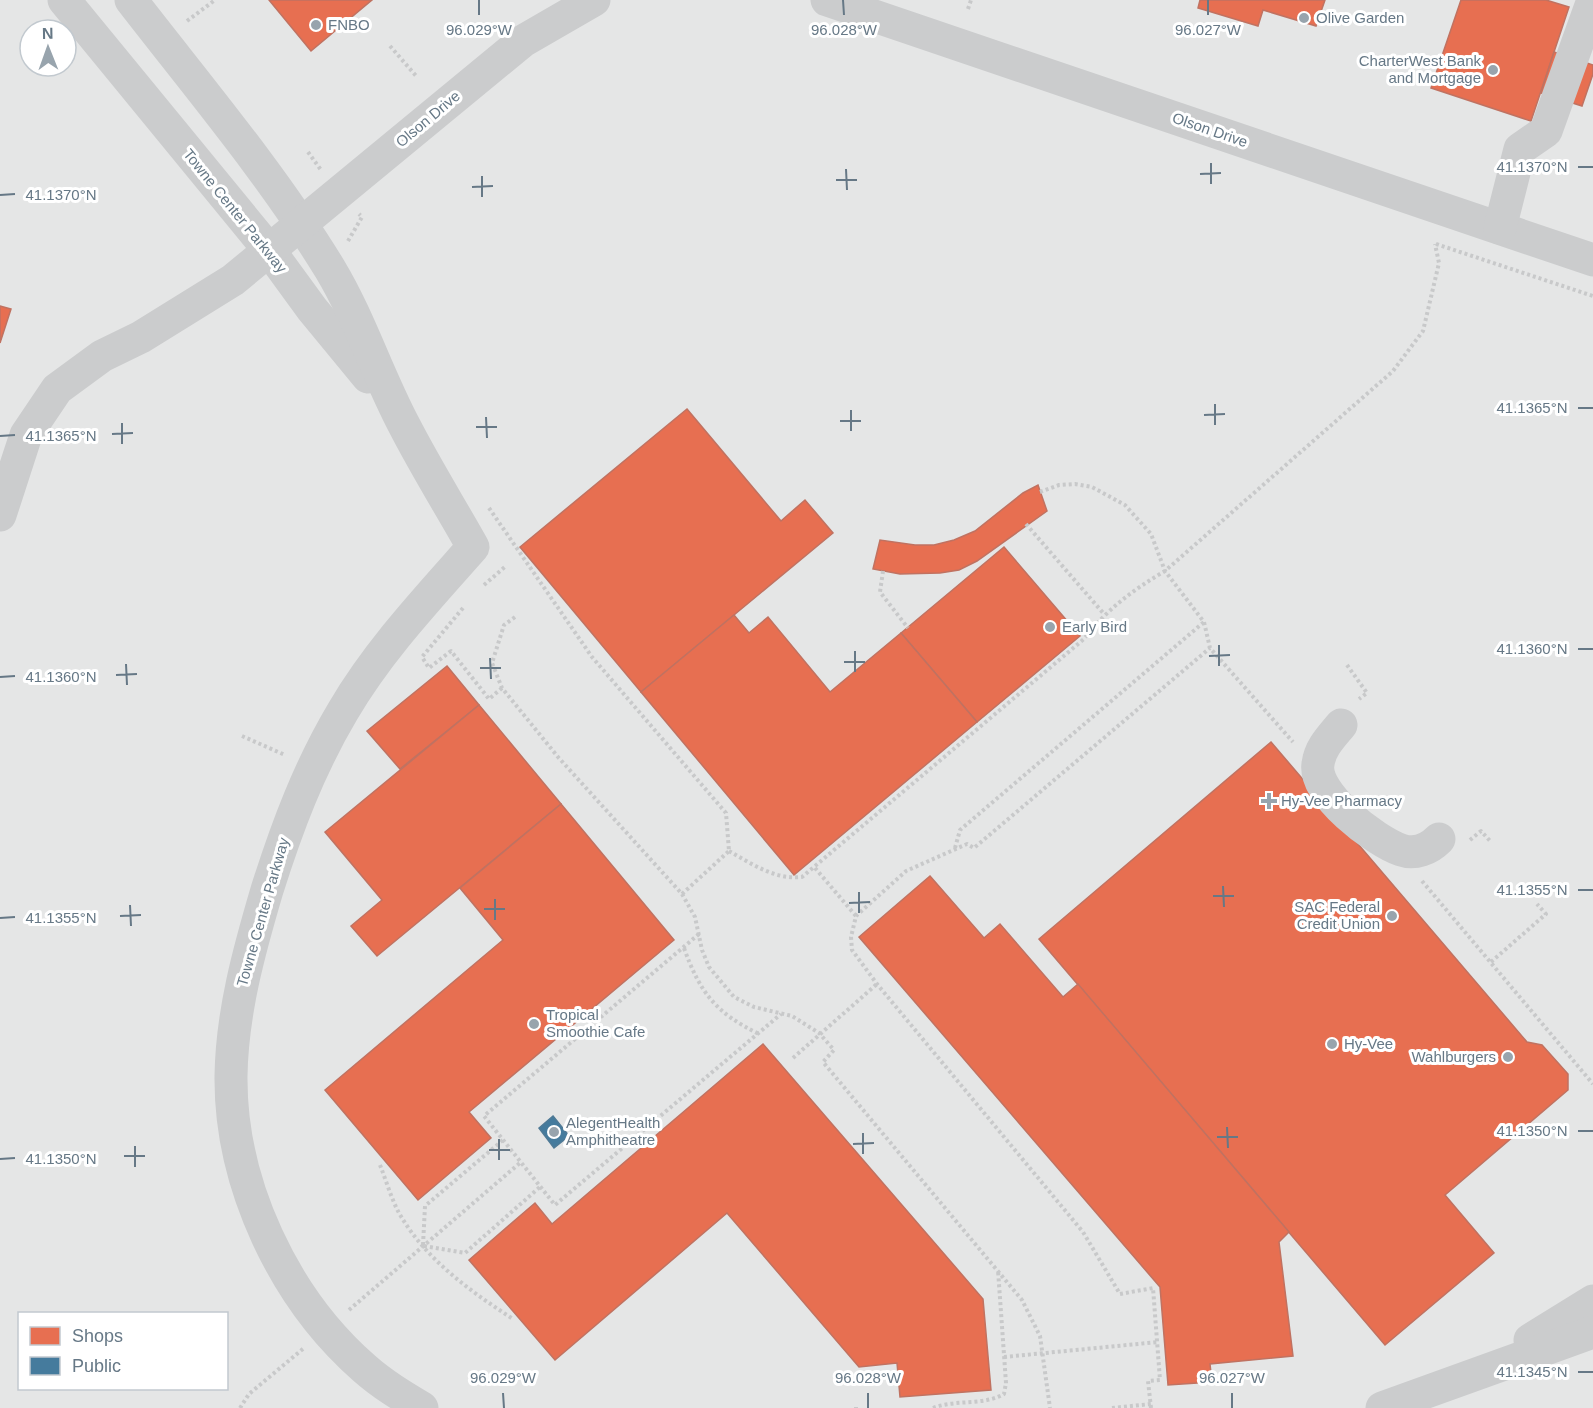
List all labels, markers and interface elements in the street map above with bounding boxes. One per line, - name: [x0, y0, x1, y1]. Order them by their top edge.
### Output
- place label: Olive Garden: [1316, 9, 1404, 26]
- marker: Olive Garden: [1297, 11, 1311, 25]
- place label: FNBO: [328, 16, 370, 33]
- north arrow: [18, 18, 78, 78]
- marker: FNBO: [309, 18, 323, 32]
- text: 96.029°W: [446, 21, 513, 38]
- text: 96.028°W: [811, 21, 878, 38]
- text: 96.027°W: [1175, 21, 1242, 38]
- text: N: [42, 25, 54, 42]
- place label: CharterWest Bank and Mortgage: [1359, 52, 1481, 86]
- marker: CharterWest Bank and Mortgage: [1486, 63, 1500, 77]
- street label: Olson Drive: [392, 87, 463, 150]
- street label: Olson Drive: [1170, 109, 1250, 150]
- street label: Towne Center Parkway: [180, 145, 291, 276]
- text: 41.1370°N: [1496, 158, 1568, 175]
- text: 41.1370°N: [25, 186, 97, 203]
- text: 41.1365°N: [1496, 399, 1568, 416]
- text: 41.1365°N: [25, 427, 97, 444]
- place label: Early Bird: [1062, 618, 1127, 635]
- marker: Early Bird: [1043, 620, 1057, 634]
- text: 41.1360°N: [1496, 640, 1568, 657]
- text: 41.1360°N: [25, 668, 97, 685]
- place label: Hy-Vee Pharmacy: [1281, 792, 1402, 809]
- marker: Hy-Vee Pharmacy: [1262, 794, 1276, 808]
- street label: Towne Center Parkway: [233, 835, 292, 988]
- text: 41.1355°N: [1496, 881, 1568, 898]
- place label: SAC Federal Credit Union: [1294, 898, 1380, 932]
- text: 41.1355°N: [25, 909, 97, 926]
- marker: SAC Federal Credit Union: [1385, 909, 1399, 923]
- place label: Tropical Smoothie Cafe: [546, 1006, 645, 1040]
- marker: Tropical Smoothie Cafe: [527, 1017, 541, 1031]
- place label: Hy-Vee: [1344, 1035, 1393, 1052]
- marker: Hy-Vee: [1325, 1037, 1339, 1051]
- place label: Wahlburgers: [1412, 1048, 1496, 1065]
- marker: Wahlburgers: [1501, 1050, 1515, 1064]
- place label: AlegentHealth Amphitheatre: [566, 1114, 660, 1148]
- text: 41.1350°N: [1496, 1122, 1568, 1139]
- marker: AlegentHealth Amphitheatre: [547, 1125, 561, 1139]
- text: 41.1350°N: [25, 1150, 97, 1167]
- legend: [18, 1312, 228, 1390]
- text: Shops: [72, 1326, 123, 1346]
- text: Public: [72, 1356, 121, 1376]
- text: 41.1345°N: [1496, 1363, 1568, 1380]
- text: 96.029°W: [470, 1369, 537, 1386]
- text: 96.028°W: [835, 1369, 902, 1386]
- text: 96.027°W: [1199, 1369, 1266, 1386]

